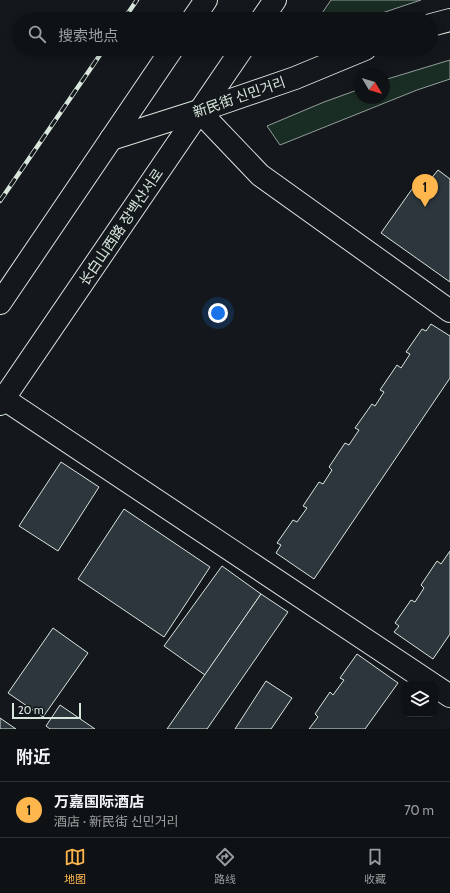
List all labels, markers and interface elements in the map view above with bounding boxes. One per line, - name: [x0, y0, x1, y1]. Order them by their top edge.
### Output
- search box: [12, 12, 438, 56]
- icon: search: [26, 23, 48, 45]
- text: 搜索地点: [58, 27, 118, 45]
- north arrow: [354, 68, 390, 104]
- street label: 新民街 신민거리: [190, 73, 288, 121]
- street label: 长白山西路 장백산서로: [75, 165, 167, 289]
- pin: 1: [412, 174, 438, 207]
- your location: [208, 303, 228, 323]
- map controls: [402, 681, 438, 717]
- button: layers: [402, 681, 438, 717]
- scale bar: [12, 701, 81, 720]
- text: 20 m: [18, 703, 44, 717]
- text: 附近: [16, 747, 50, 767]
- text: 万嘉国际酒店: [54, 793, 144, 811]
- text: 1: [27, 802, 31, 818]
- text: 70 m: [404, 802, 434, 818]
- text: 酒店 · 新民街 신민거리: [54, 813, 179, 829]
- tab: 地图: [64, 846, 86, 886]
- tab: 路线: [214, 846, 236, 886]
- tab: 收藏: [364, 846, 386, 886]

